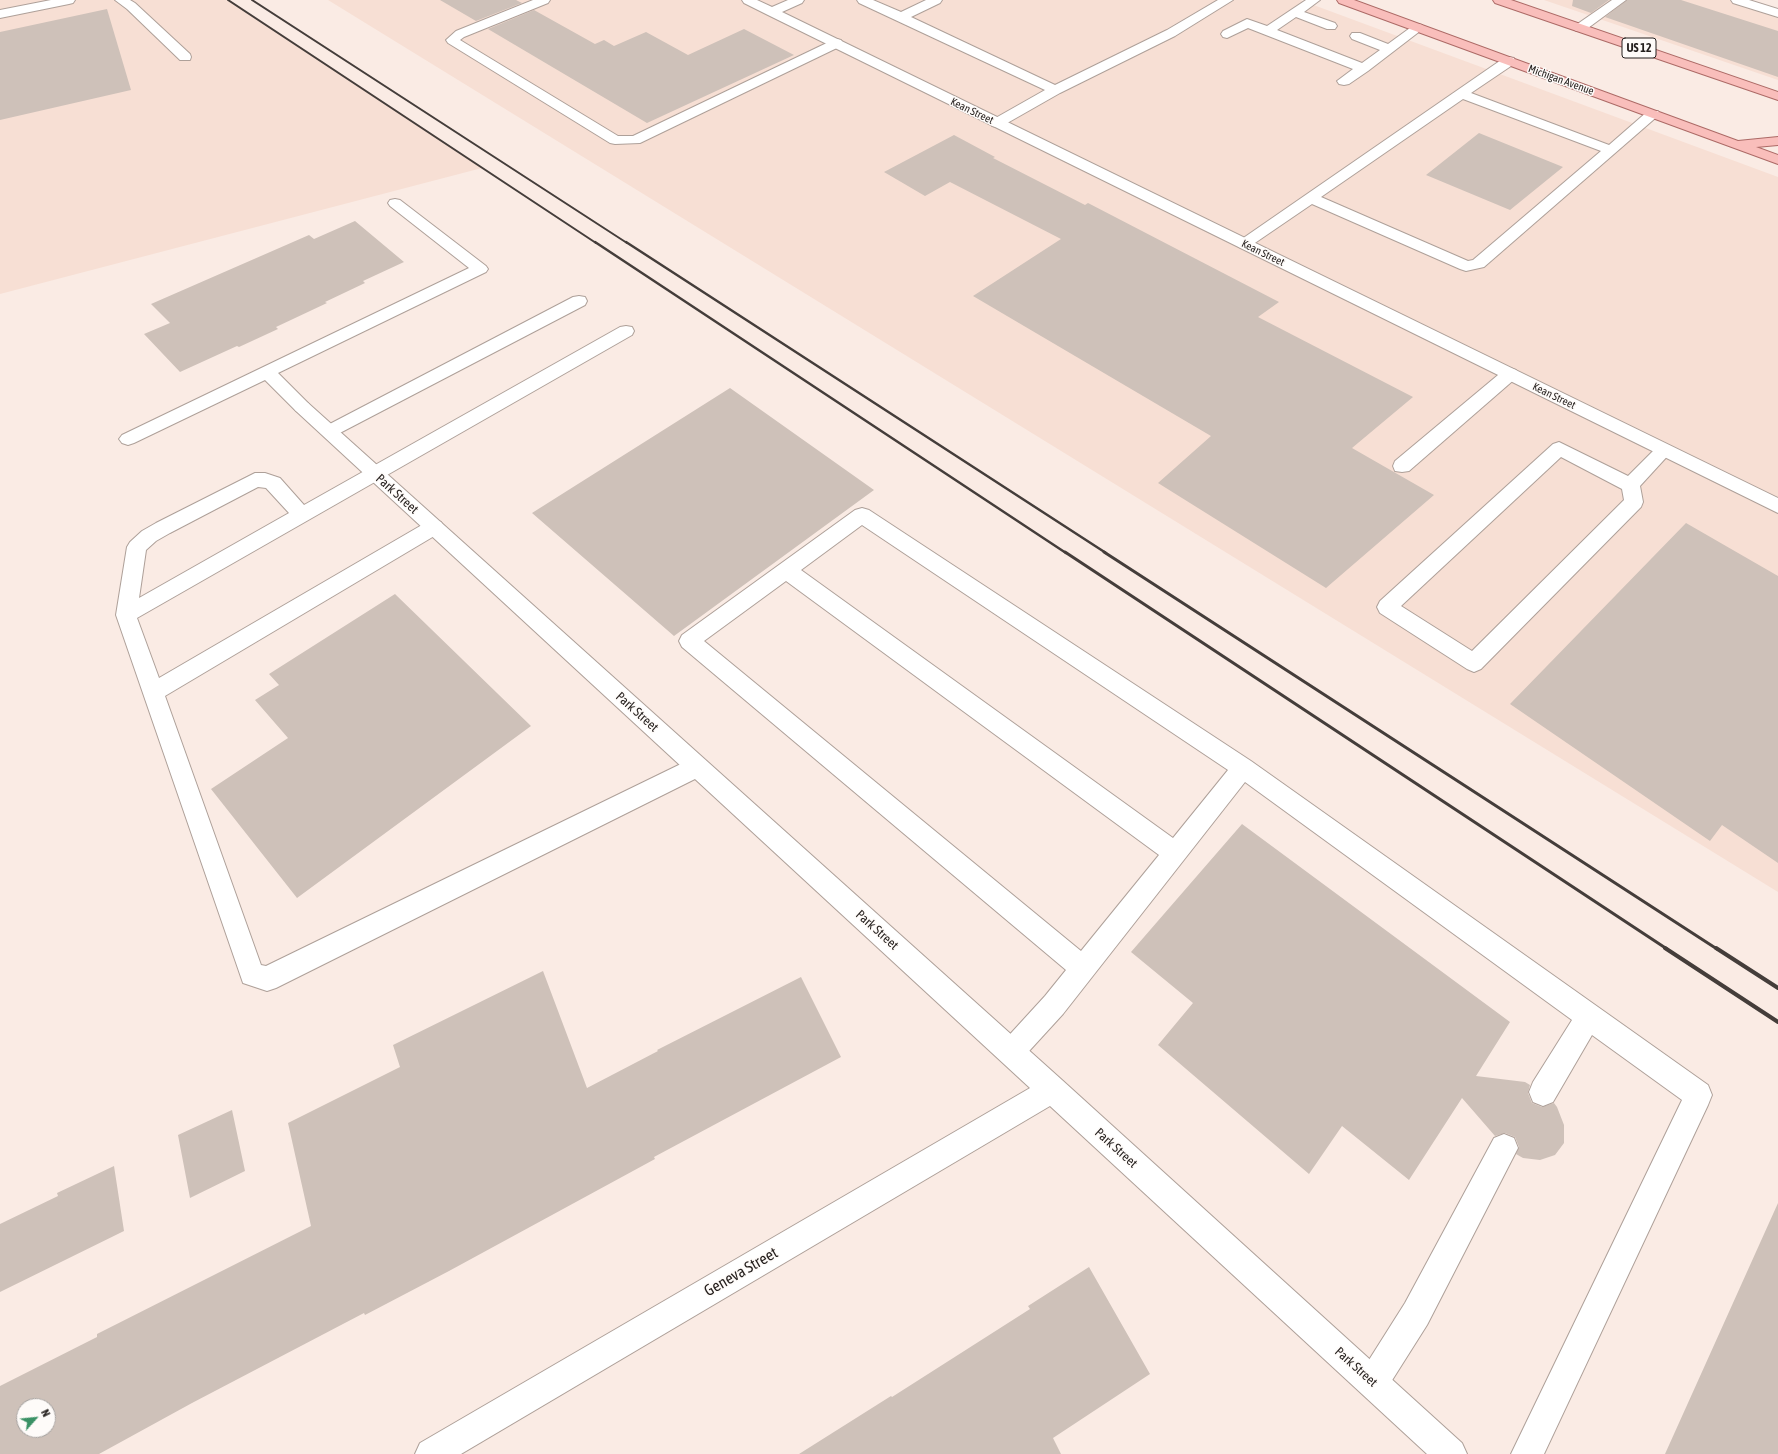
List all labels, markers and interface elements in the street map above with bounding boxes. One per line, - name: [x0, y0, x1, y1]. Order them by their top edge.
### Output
- road number: US 12: [1622, 38, 1656, 58]
- street label: Michigan Avenue: [1526, 62, 1596, 98]
- street label: Kean Street: [948, 95, 996, 127]
- street label: Kean Street: [1239, 237, 1287, 269]
- street label: Kean Street: [1530, 380, 1578, 412]
- street label: Park Street: [372, 471, 422, 517]
- street label: Park Street: [612, 689, 662, 735]
- street label: Park Street: [852, 907, 902, 953]
- street label: Park Street: [1091, 1125, 1141, 1171]
- street label: Geneva Street: [701, 1243, 781, 1301]
- street label: Park Street: [1331, 1344, 1381, 1390]
- north arrow: [16, 1398, 56, 1438]
- text: N: [39, 1407, 53, 1419]

